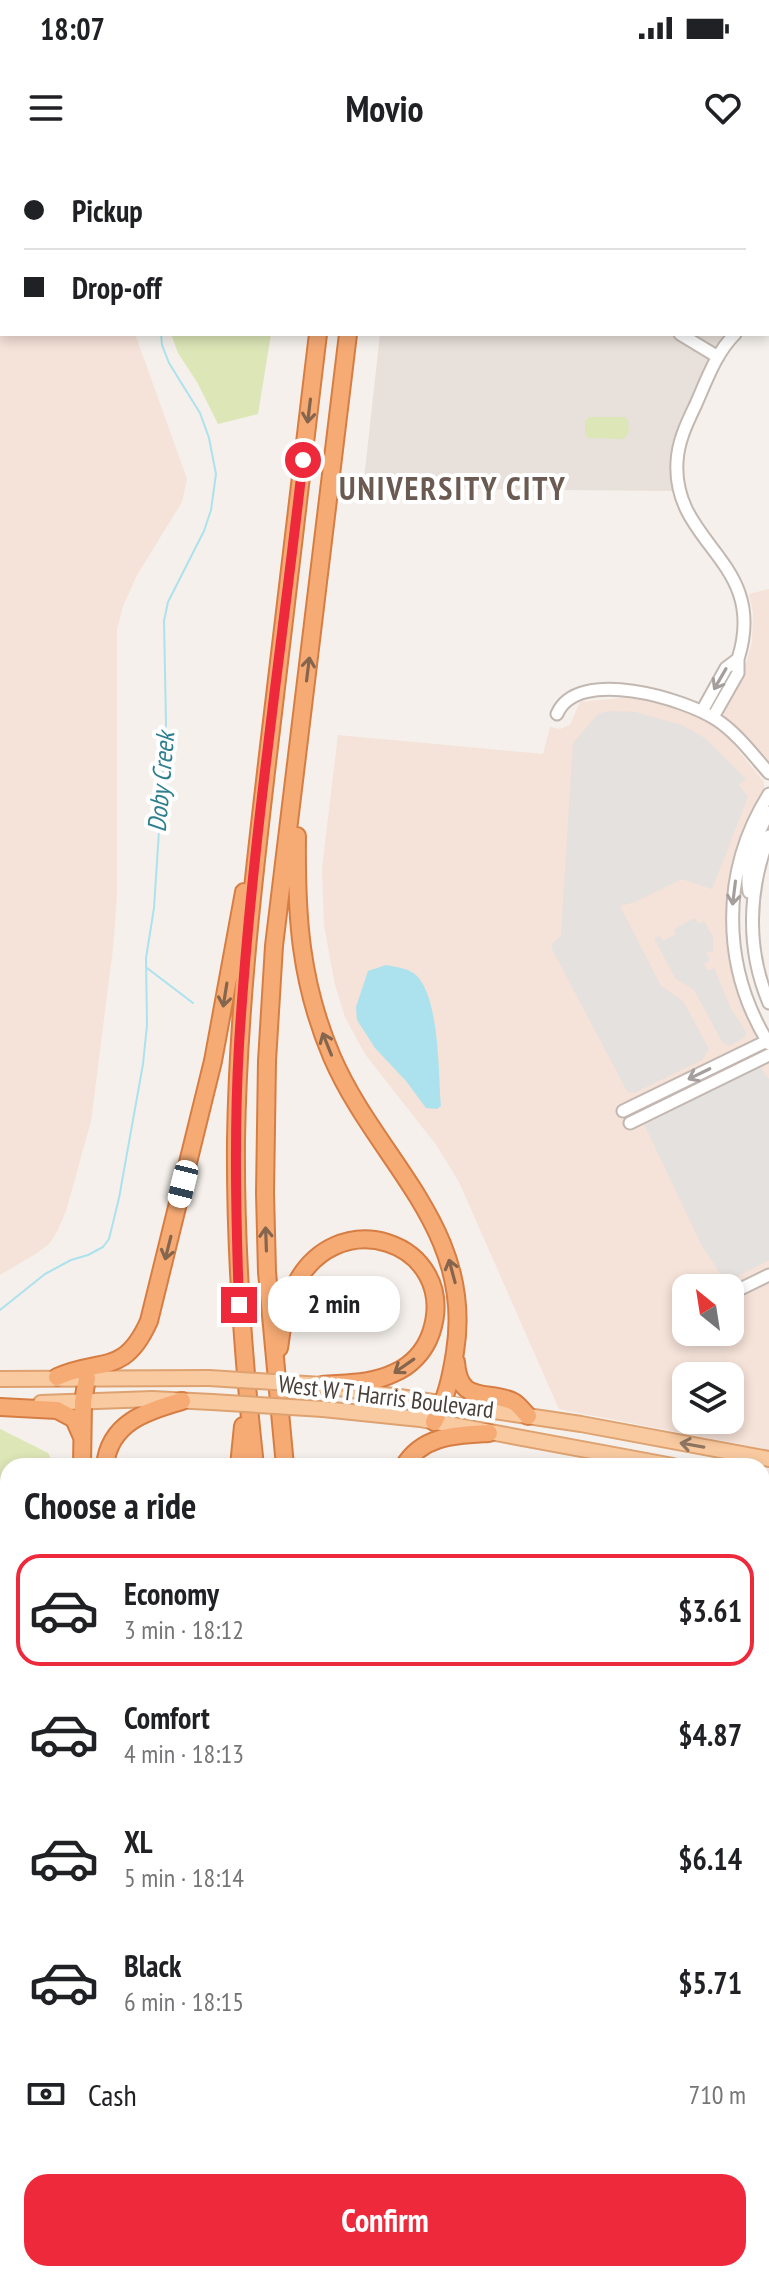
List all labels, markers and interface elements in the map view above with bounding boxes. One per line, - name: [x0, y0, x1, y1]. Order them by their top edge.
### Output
- text: 18:07: [40, 9, 105, 48]
- text: Movio: [345, 85, 424, 132]
- icon: menu: [24, 86, 68, 130]
- icon: heart: [701, 86, 745, 130]
- text: Pickup: [72, 191, 143, 230]
- text: Drop-off: [72, 268, 162, 307]
- one-way arrow: [301, 398, 316, 424]
- route start: [285, 442, 321, 478]
- district label: UNIVERSITY CITY: [339, 467, 567, 509]
- one-way arrow: [301, 656, 316, 683]
- one-way arrow: [712, 667, 728, 690]
- water label: Doby Creek: [140, 728, 182, 833]
- one-way arrow: [726, 879, 741, 906]
- one-way arrow: [217, 982, 232, 1007]
- one-way arrow: [319, 1032, 334, 1057]
- one-way arrow: [687, 1067, 711, 1082]
- car: [166, 1158, 200, 1210]
- one-way arrow: [259, 1226, 274, 1253]
- one-way arrow: [159, 1235, 174, 1261]
- one-way arrow: [444, 1259, 459, 1285]
- north arrow: [672, 1274, 744, 1346]
- map controls: [672, 1274, 744, 1434]
- callout: 2 min: [267, 1277, 399, 1333]
- route end: [221, 1287, 257, 1323]
- text: 2 min: [308, 1287, 360, 1320]
- one-way arrow: [394, 1358, 416, 1374]
- button: layers: [672, 1362, 744, 1434]
- street label: West W T Harris Boulevard: [277, 1368, 496, 1425]
- one-way arrow: [680, 1436, 705, 1451]
- text: Choose a ride: [24, 1482, 196, 1529]
- icon: car: [28, 1574, 100, 1646]
- text: Economy: [124, 1574, 219, 1613]
- text: $3.61: [678, 1591, 742, 1630]
- text: 3 min · 18:12: [124, 1613, 244, 1646]
- icon: car: [28, 1698, 100, 1770]
- text: Comfort: [124, 1698, 210, 1737]
- text: $4.87: [678, 1715, 742, 1754]
- text: 4 min · 18:13: [124, 1737, 244, 1770]
- icon: car: [28, 1822, 100, 1894]
- text: XL: [124, 1822, 153, 1861]
- text: $6.14: [678, 1839, 742, 1878]
- text: 5 min · 18:14: [124, 1861, 244, 1894]
- icon: car: [28, 1946, 100, 2018]
- text: Black: [124, 1946, 181, 1985]
- text: $5.71: [678, 1963, 742, 2002]
- text: 6 min · 18:15: [124, 1985, 244, 2018]
- icon: cash: [24, 2072, 68, 2116]
- text: Cash: [88, 2075, 137, 2114]
- text: 710 m: [688, 2078, 746, 2111]
- button: Confirm: [24, 2174, 746, 2266]

